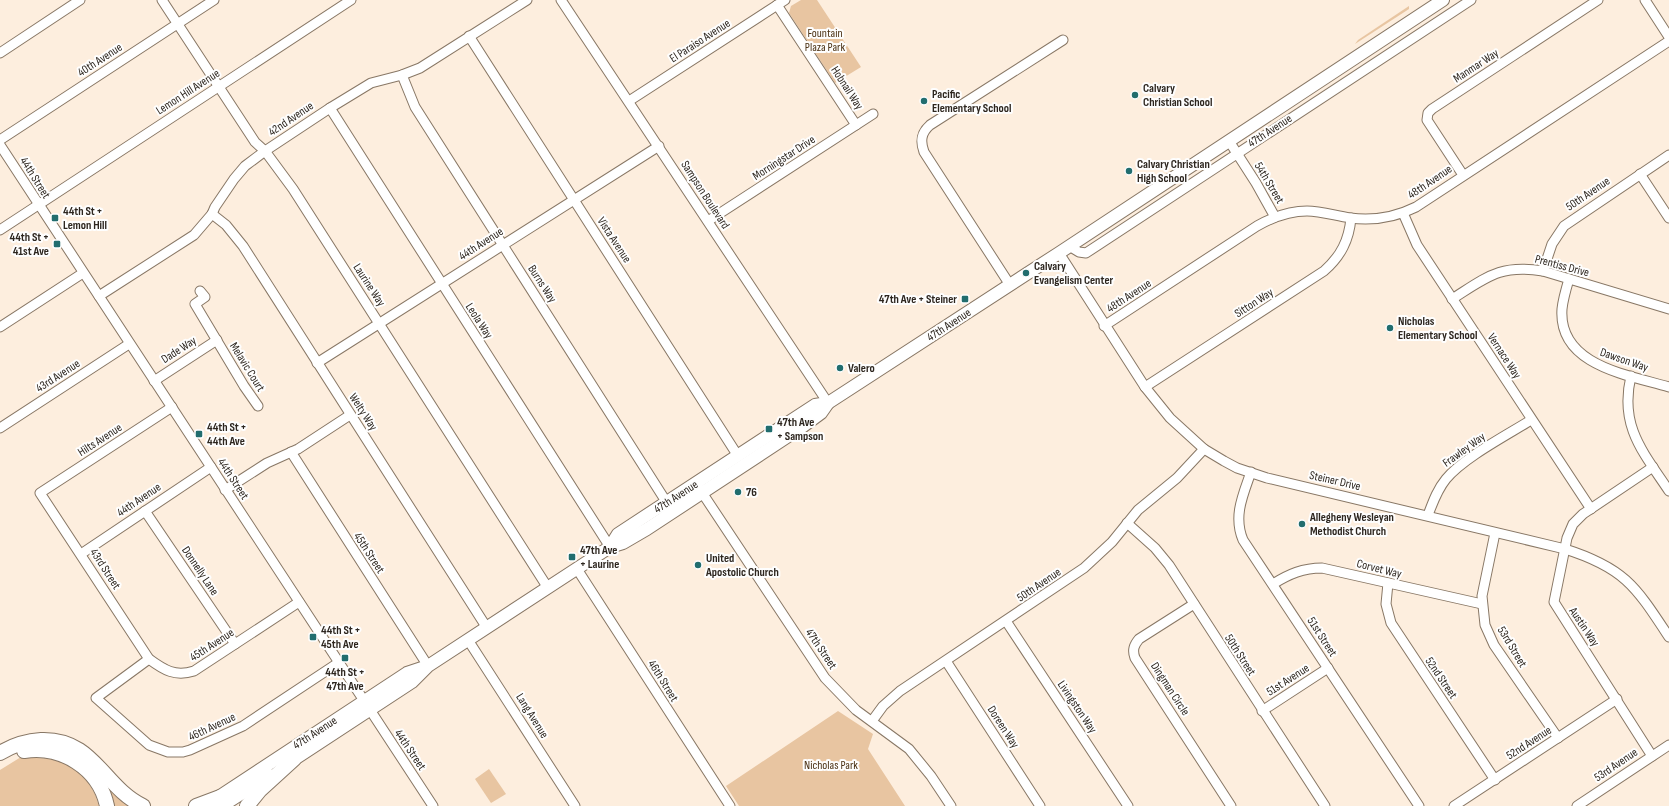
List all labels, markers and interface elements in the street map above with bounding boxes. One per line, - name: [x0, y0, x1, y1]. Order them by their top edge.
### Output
- street label: El Paraiso Avenue: [667, 16, 733, 66]
- park label: Fountain Plaza Park: [805, 26, 846, 55]
- street label: 40th Avenue: [75, 40, 125, 80]
- street label: Manmar Way: [1450, 46, 1502, 86]
- street label: Hobnail Way: [827, 63, 867, 113]
- street label: Lemon Hill Avenue: [153, 66, 223, 118]
- place label: Calvary Christian School: [1143, 81, 1212, 110]
- place label: Pacific Elementary School: [932, 87, 1012, 116]
- marker: Calvary Christian School: [1130, 90, 1140, 100]
- marker: Pacific Elementary School: [919, 96, 929, 106]
- street label: 42nd Avenue: [265, 98, 317, 140]
- street label: 47th Avenue: [1245, 111, 1295, 151]
- street label: Morningstar Drive: [750, 132, 818, 184]
- street label: 44th Street: [16, 154, 54, 202]
- place label: Calvary Christian High School: [1137, 157, 1210, 186]
- street label: Sampson Boulevard: [677, 158, 733, 232]
- street label: 54th Street: [1251, 159, 1287, 207]
- street label: 48th Avenue: [1405, 162, 1455, 202]
- marker: Calvary Christian High School: [1124, 166, 1134, 176]
- street label: 50th Avenue: [1563, 174, 1613, 214]
- place label: 44th St + Lemon Hill: [63, 204, 107, 233]
- marker: 44th St + Lemon Hill: [50, 213, 60, 223]
- street label: Vista Avenue: [594, 214, 634, 266]
- street label: 44th Avenue: [456, 224, 506, 264]
- place label: 44th St + 41st Ave: [10, 230, 49, 259]
- marker: 44th St + 41st Ave: [52, 239, 62, 249]
- street label: Prentiss Drive: [1533, 252, 1591, 280]
- place label: Calvary Evangelism Center: [1034, 259, 1114, 288]
- street label: Laurine Way: [350, 261, 389, 310]
- street label: Burns Way: [524, 262, 560, 306]
- marker: Calvary Evangelism Center: [1021, 268, 1031, 278]
- street label: 48th Avenue: [1104, 276, 1154, 316]
- street label: Sitton Way: [1232, 285, 1277, 321]
- place label: 47th Ave + Steiner: [879, 292, 957, 307]
- marker: 47th Ave + Steiner: [960, 294, 970, 304]
- street label: Leola Way: [462, 300, 496, 342]
- street label: 47th Avenue: [924, 305, 974, 345]
- place label: Nicholas Elementary School: [1398, 314, 1478, 343]
- marker: Nicholas Elementary School: [1385, 323, 1395, 333]
- street label: Vernace Way: [1484, 330, 1524, 382]
- street label: Dade Way: [159, 333, 200, 367]
- street label: Melavic Court: [226, 340, 268, 395]
- street label: Dawson Way: [1598, 345, 1650, 375]
- street label: 43rd Avenue: [33, 356, 83, 396]
- place label: Valero: [848, 361, 875, 376]
- marker: Valero: [835, 363, 845, 373]
- street label: Welty Way: [345, 390, 381, 434]
- place label: 47th Ave + Sampson: [777, 415, 823, 444]
- street label: Hilts Avenue: [75, 420, 125, 460]
- place label: 44th St + 44th Ave: [207, 420, 247, 449]
- marker: 47th Ave + Sampson: [764, 424, 774, 434]
- marker: 44th St + 44th Ave: [194, 429, 204, 439]
- street label: Frawley Way: [1440, 429, 1489, 471]
- street label: 44th Street: [214, 456, 252, 503]
- street label: Steiner Drive: [1308, 468, 1362, 494]
- street label: 47th Avenue: [651, 477, 701, 517]
- street label: 44th Avenue: [114, 480, 164, 520]
- place label: 76: [746, 485, 757, 500]
- marker: 76: [733, 487, 743, 497]
- place label: Allegheny Wesleyan Methodist Church: [1309, 510, 1394, 539]
- marker: Allegheny Wesleyan Methodist Church: [1297, 519, 1307, 529]
- street label: 45th Street: [350, 530, 388, 577]
- place label: 47th Ave + Laurine: [580, 543, 619, 572]
- street label: Donnelly Lane: [178, 544, 222, 599]
- street label: 43rd Street: [86, 546, 124, 592]
- place label: United Apostolic Church: [705, 551, 779, 580]
- marker: 47th Ave + Laurine: [567, 552, 577, 562]
- street label: Corvet Way: [1355, 556, 1403, 582]
- marker: United Apostolic Church: [693, 560, 703, 570]
- street label: 50th Avenue: [1014, 565, 1064, 605]
- street label: Austin Way: [1565, 604, 1603, 650]
- street label: 51st Street: [1304, 614, 1341, 660]
- place label: 44th St + 45th Ave: [321, 623, 361, 652]
- street label: 53rd Street: [1494, 624, 1530, 671]
- street label: 45th Avenue: [187, 625, 237, 665]
- street label: 47th Street: [802, 626, 840, 672]
- marker: 44th St + 45th Ave: [308, 632, 318, 642]
- street label: 50th Street: [1221, 632, 1259, 679]
- marker: 44th St + 47th Ave: [340, 653, 350, 663]
- street label: 52nd Street: [1422, 654, 1461, 702]
- street label: 46th Street: [644, 657, 682, 705]
- street label: Dingman Circle: [1147, 660, 1193, 719]
- street label: 51st Avenue: [1264, 660, 1312, 699]
- place label: 44th St + 47th Ave: [325, 665, 365, 694]
- street label: Livingston Way: [1054, 678, 1100, 736]
- street label: Lang Avenue: [512, 691, 552, 741]
- street label: Doreen Way: [984, 703, 1022, 751]
- street label: 46th Avenue: [186, 709, 238, 744]
- street label: 47th Avenue: [290, 713, 340, 753]
- street label: 52nd Avenue: [1503, 723, 1555, 763]
- street label: 44th Street: [391, 727, 429, 774]
- street label: 53rd Avenue: [1591, 745, 1641, 785]
- park label: Nicholas Park: [804, 758, 858, 773]

